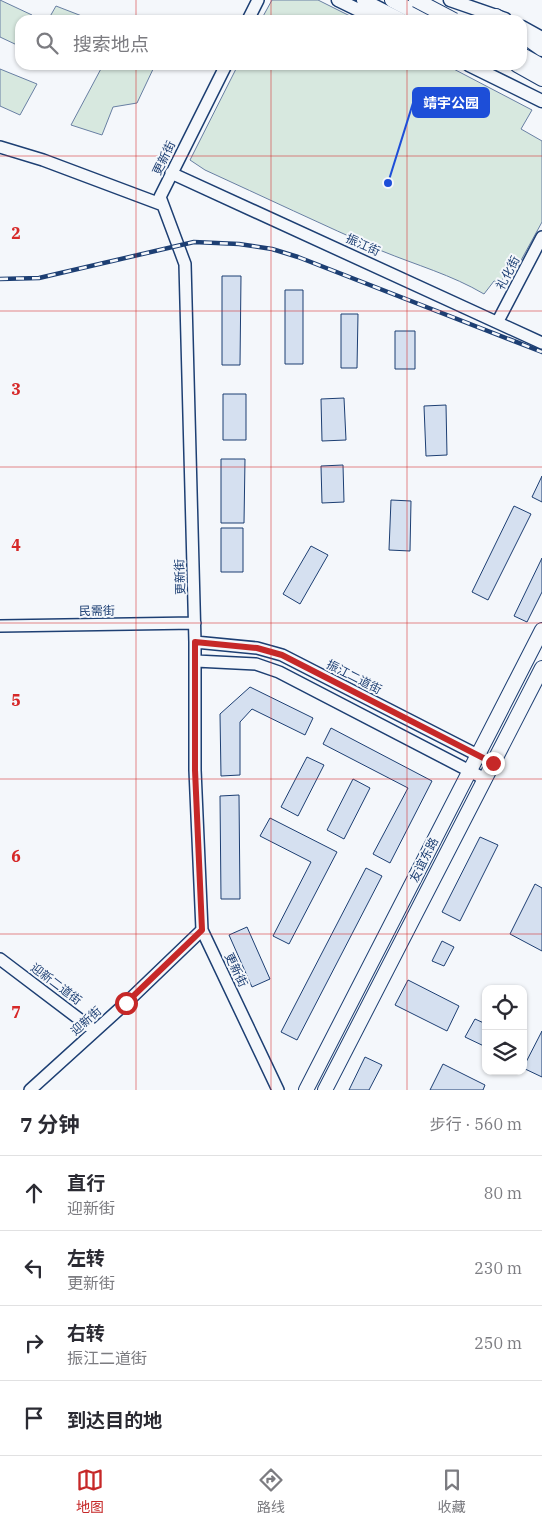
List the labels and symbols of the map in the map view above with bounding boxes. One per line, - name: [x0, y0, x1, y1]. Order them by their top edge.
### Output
- callout: 靖宇公园: [413, 88, 489, 117]
- text: 靖宇公园: [423, 94, 479, 112]
- street label: 更新街: [149, 138, 178, 177]
- text: 2: [11, 223, 21, 243]
- street label: 振江街: [344, 230, 383, 259]
- street label: 礼化街: [492, 253, 523, 292]
- text: 3: [11, 379, 21, 399]
- text: 4: [11, 535, 21, 555]
- street label: 更新街: [171, 559, 188, 595]
- street label: 民需街: [79, 603, 115, 618]
- street label: 振江二道街: [324, 656, 384, 697]
- text: 5: [11, 690, 21, 710]
- route end: [482, 752, 505, 775]
- street label: 友谊东路: [406, 835, 441, 885]
- text: 6: [11, 846, 21, 866]
- street label: 更新街: [222, 950, 251, 989]
- street label: 迎新二道街: [28, 960, 85, 1008]
- route start: [115, 992, 138, 1015]
- text: 7: [11, 1002, 21, 1022]
- street label: 迎新街: [67, 1003, 104, 1038]

